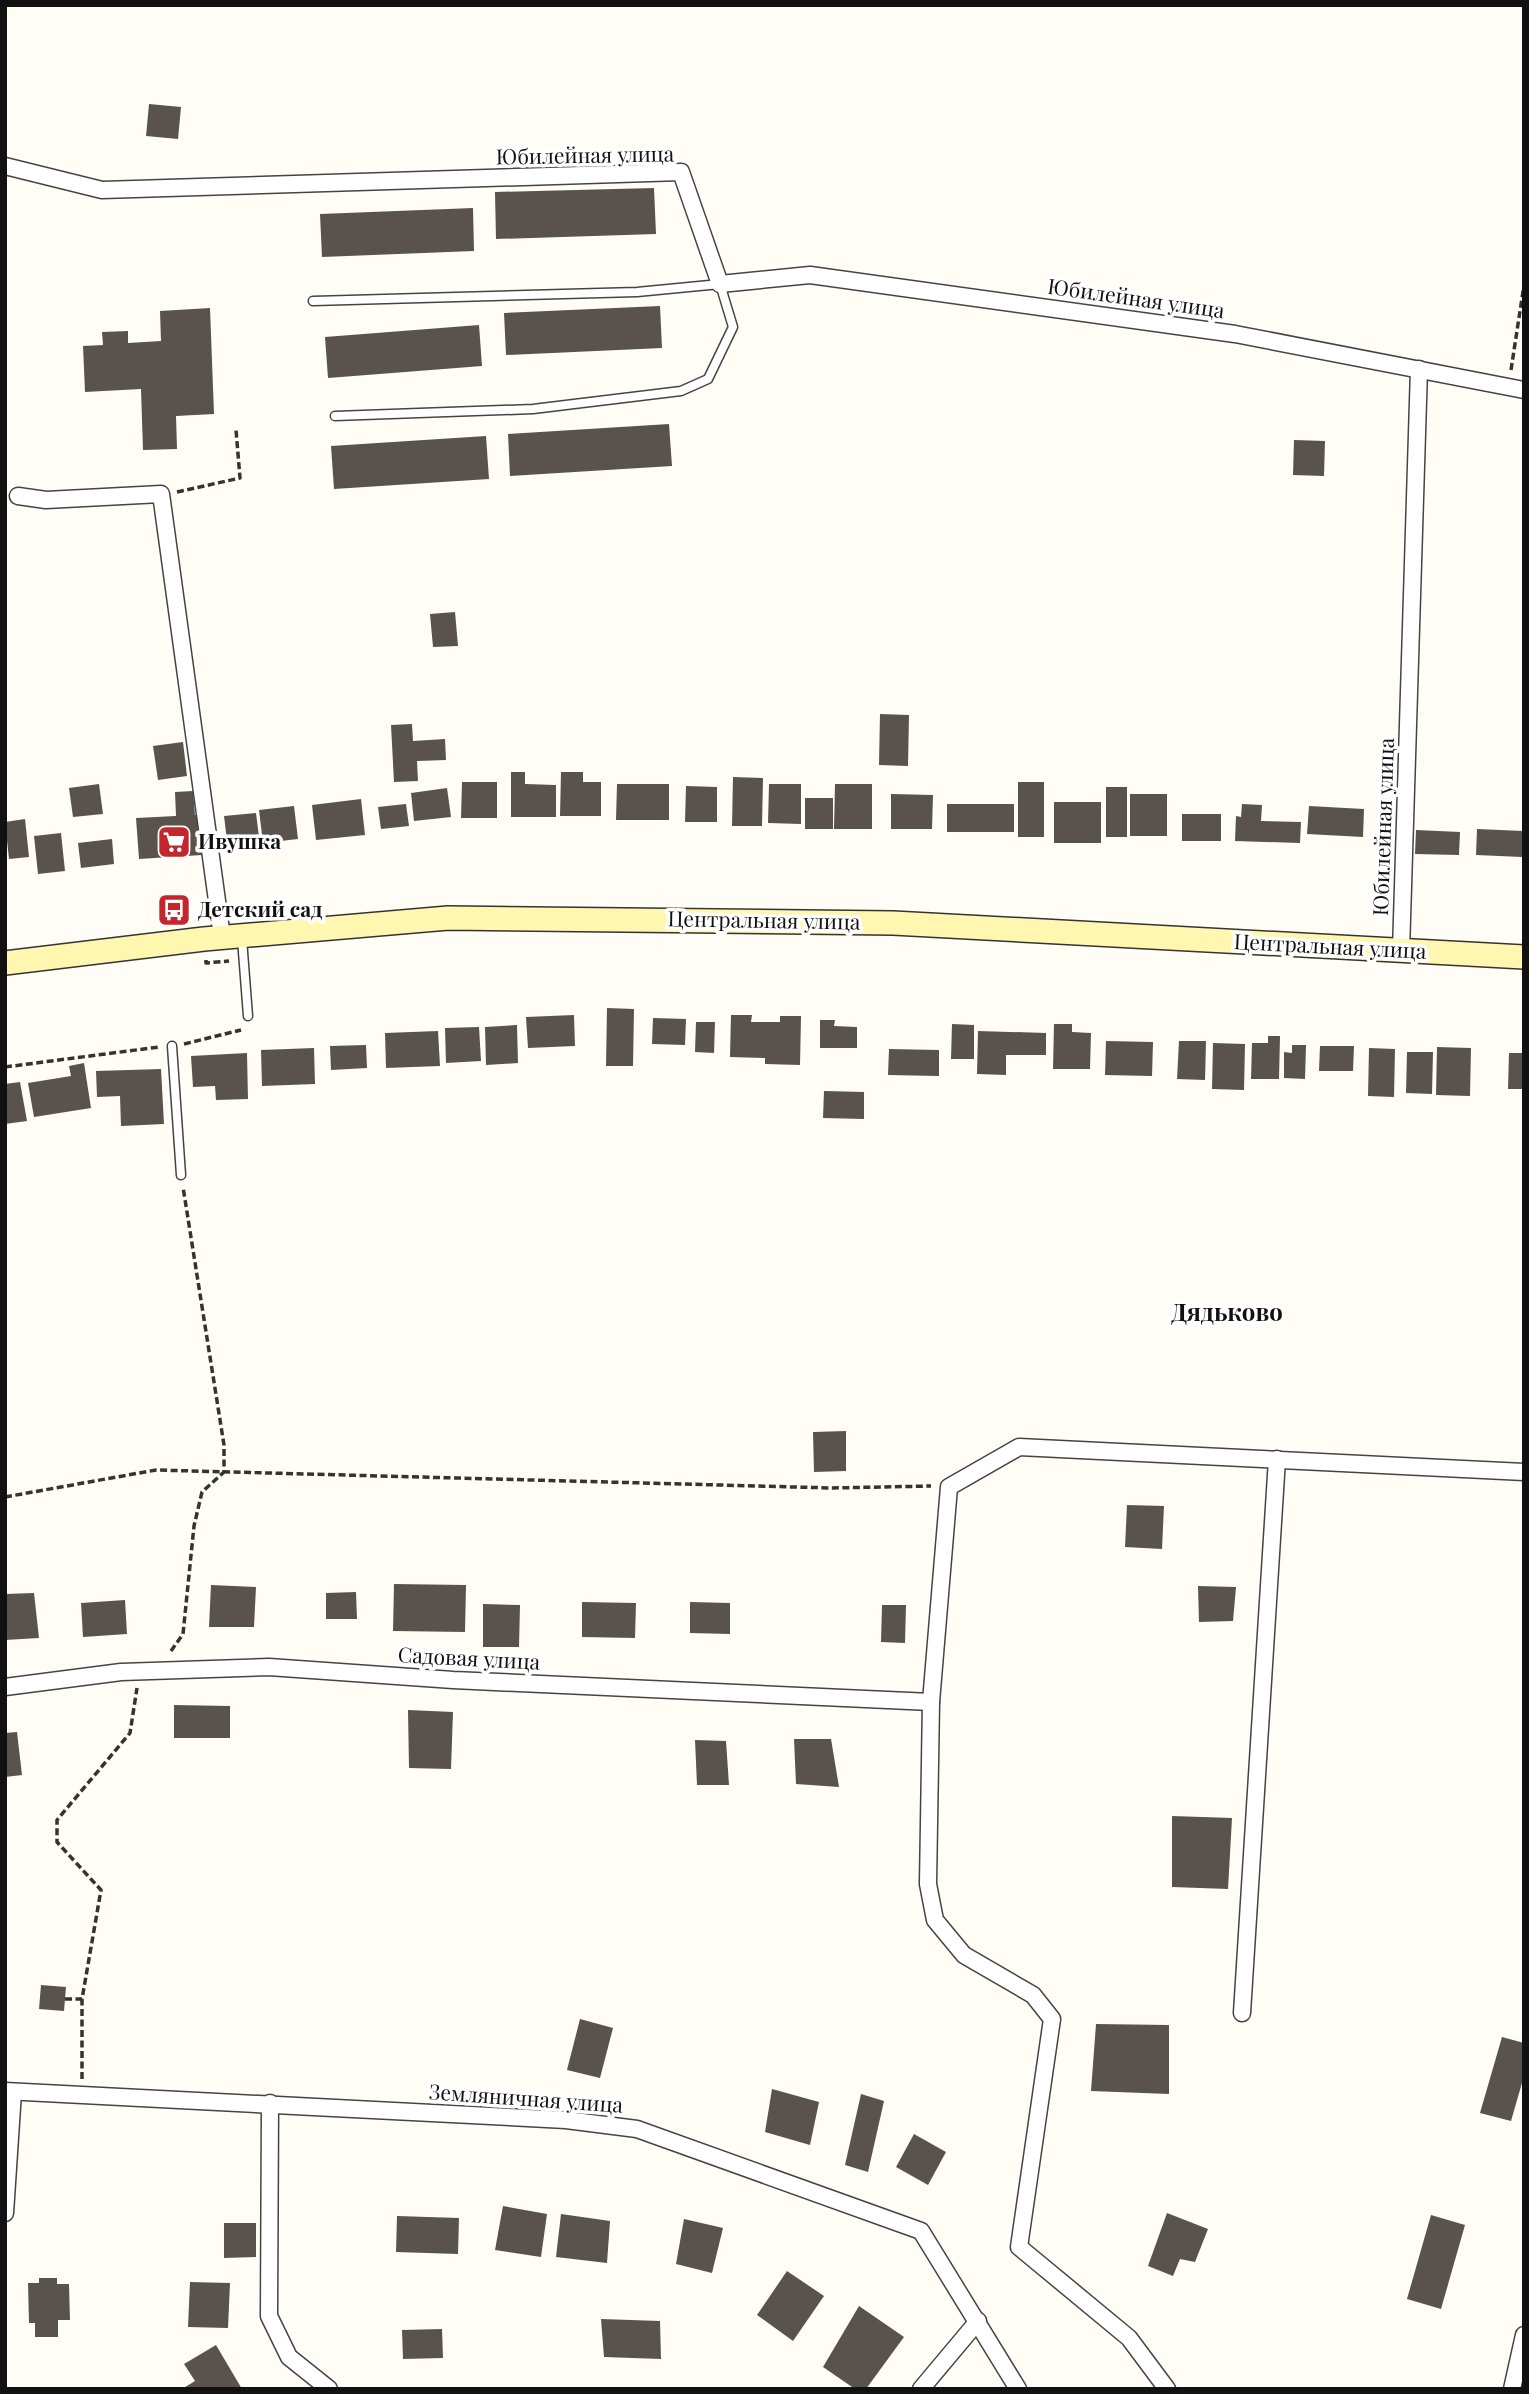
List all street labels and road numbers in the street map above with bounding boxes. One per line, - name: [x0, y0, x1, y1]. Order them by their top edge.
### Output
- street label: Юбилейная улица: [496, 138, 675, 170]
- street label: Юбилейная улица: [1046, 271, 1227, 323]
- street label: Юбилейная улица: [1365, 737, 1399, 917]
- street label: Центральная улица: [667, 903, 861, 935]
- street label: Центральная улица: [1233, 926, 1428, 964]
- street label: Садовая улица: [397, 1639, 542, 1675]
- street label: Земляничная улица: [428, 2076, 625, 2118]

